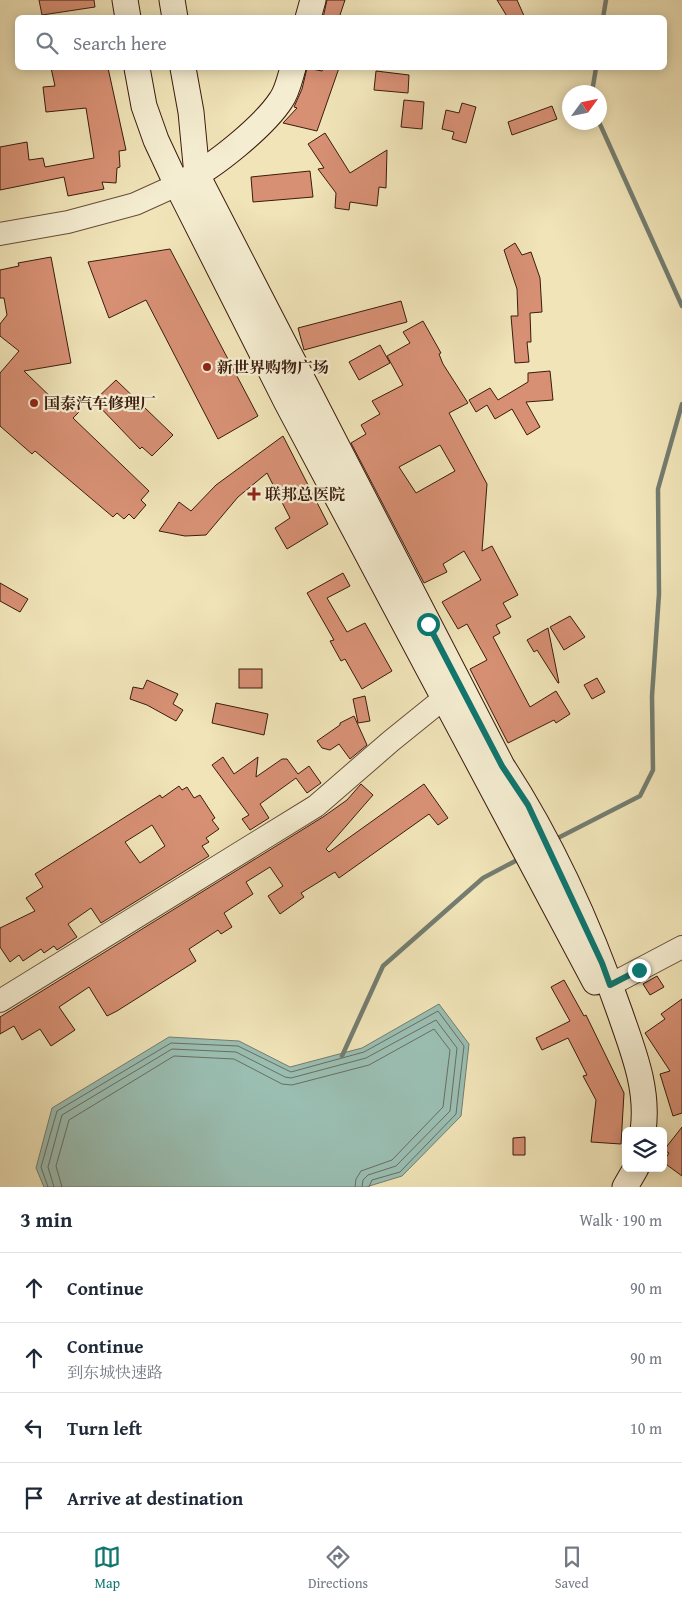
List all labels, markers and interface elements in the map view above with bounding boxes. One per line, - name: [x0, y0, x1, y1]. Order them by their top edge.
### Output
- search box: [15, 15, 667, 70]
- icon: search: [33, 29, 61, 57]
- text: Search here: [73, 29, 167, 57]
- north arrow: [562, 85, 607, 130]
- place label: 新世界购物广场: [217, 355, 329, 379]
- marker: 新世界购物广场: [201, 361, 213, 373]
- place label: 国泰汽车修理厂: [44, 391, 156, 415]
- marker: 国泰汽车修理厂: [28, 397, 40, 409]
- place label: 联邦总医院: [265, 482, 345, 506]
- marker: 联邦总医院: [247, 487, 261, 501]
- route start: [417, 613, 440, 636]
- route end: [628, 959, 651, 982]
- map controls: [622, 1127, 667, 1172]
- button: layers: [622, 1127, 667, 1172]
- text: 3 min: [20, 1204, 72, 1235]
- text: Walk · 190 m: [579, 1208, 662, 1232]
- icon: ahead: [20, 1274, 48, 1302]
- text: Continue: [67, 1274, 144, 1302]
- text: 90 m: [630, 1276, 662, 1300]
- text: Continue: [67, 1332, 144, 1360]
- icon: ahead: [20, 1344, 48, 1372]
- text: 90 m: [630, 1346, 662, 1370]
- text: 到东城快速路: [67, 1360, 163, 1384]
- icon: left: [20, 1414, 48, 1442]
- text: Turn left: [67, 1414, 142, 1442]
- text: 10 m: [630, 1416, 662, 1440]
- icon: arrive: [20, 1484, 48, 1512]
- text: Arrive at destination: [67, 1484, 243, 1512]
- tab: Map: [93, 1543, 121, 1593]
- tab: Directions: [308, 1543, 368, 1593]
- tab: Saved: [555, 1543, 589, 1593]

